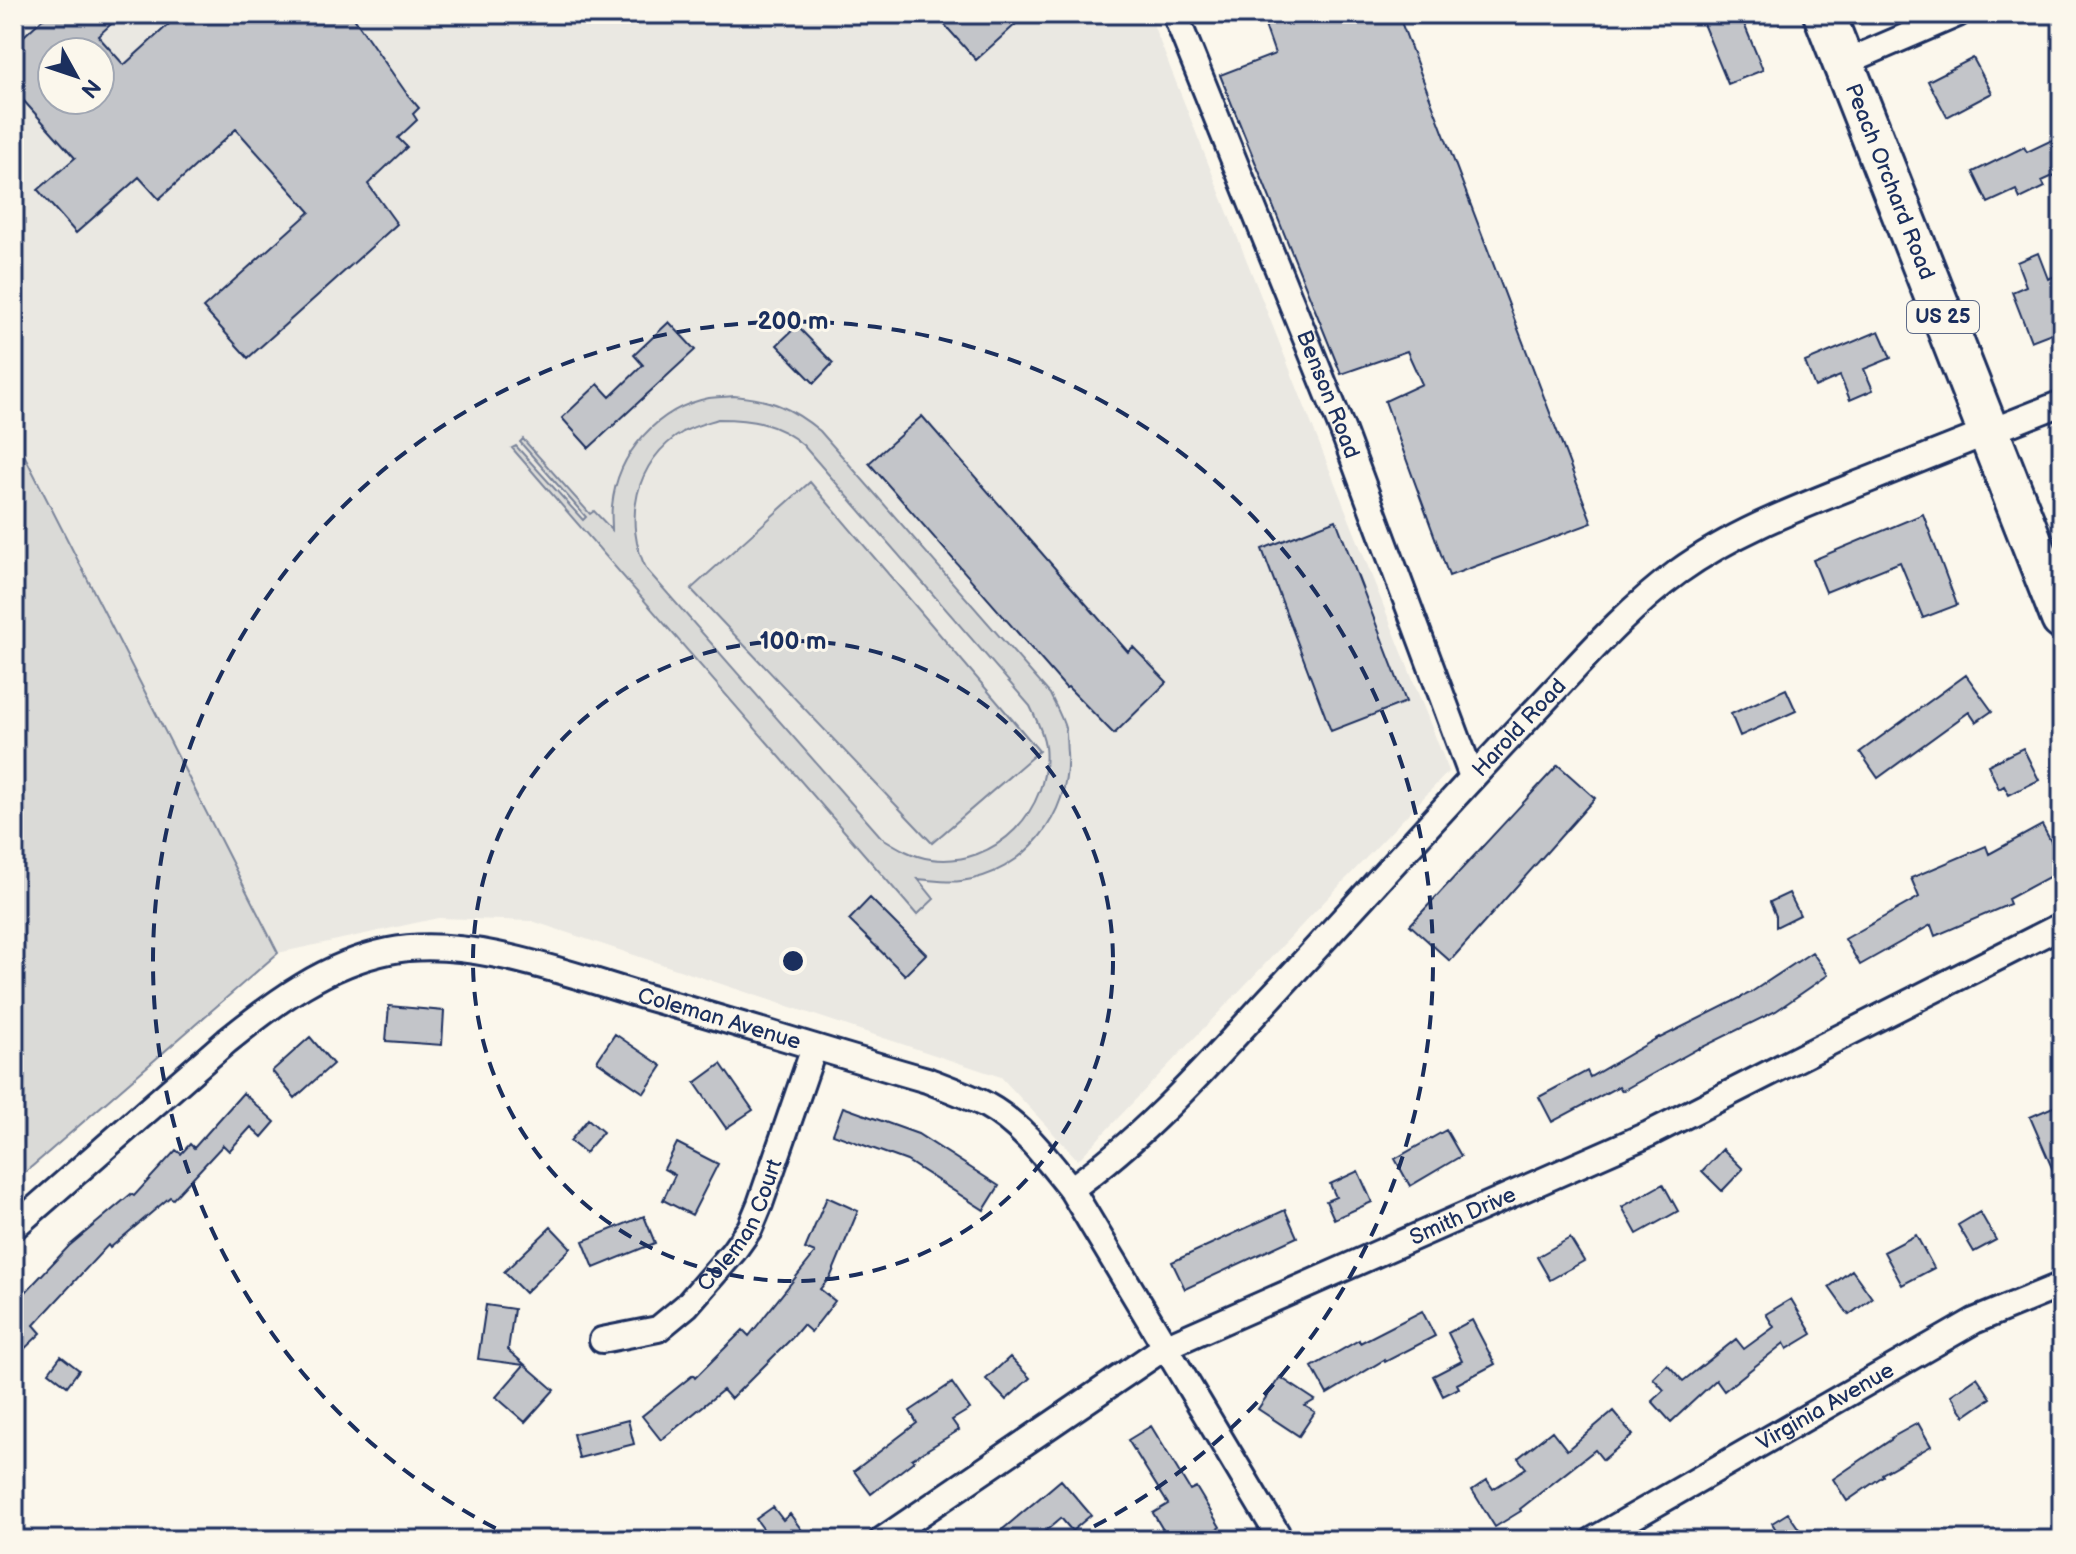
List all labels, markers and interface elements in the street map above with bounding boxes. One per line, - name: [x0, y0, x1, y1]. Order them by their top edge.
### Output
- north arrow: [36, 36, 116, 116]
- text: N: [75, 73, 106, 103]
- street label: Peach Orchard Road: [1839, 80, 1941, 283]
- road number: US 25: [1907, 301, 1979, 333]
- text: 200 m: [758, 307, 828, 336]
- street label: Benson Road: [1290, 326, 1365, 462]
- text: 100 m: [760, 627, 826, 656]
- street label: Harold Road: [1466, 673, 1572, 783]
- centre of rings: [779, 947, 807, 975]
- street label: Coleman Avenue: [635, 982, 804, 1056]
- street label: Coleman Court: [691, 1155, 788, 1297]
- street label: Smith Drive: [1406, 1181, 1520, 1251]
- street label: Virginia Avenue: [1752, 1356, 1899, 1457]

